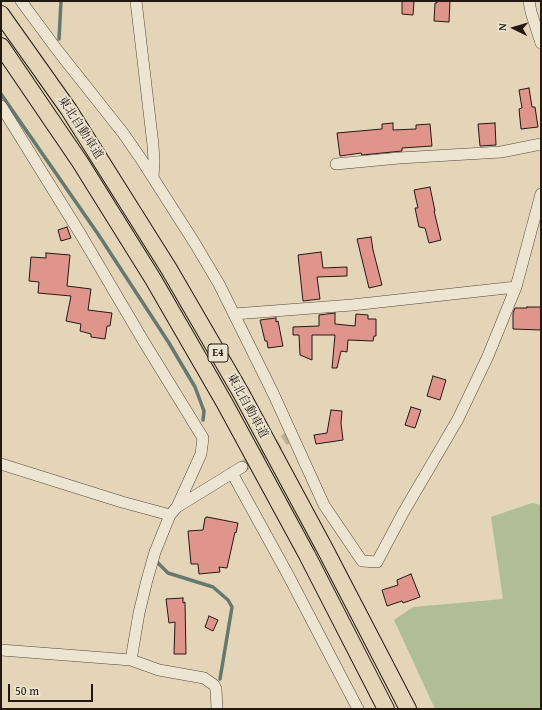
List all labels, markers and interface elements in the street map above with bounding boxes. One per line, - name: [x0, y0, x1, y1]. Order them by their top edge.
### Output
- north arrow: [494, 8, 534, 48]
- text: N: [494, 23, 510, 31]
- street label: 東北自動車道: [54, 94, 106, 162]
- road number: E4: [208, 344, 228, 362]
- street label: 東北自動車道: [223, 371, 271, 441]
- scale bar: [10, 676, 95, 702]
- text: 50 m: [15, 682, 39, 699]

